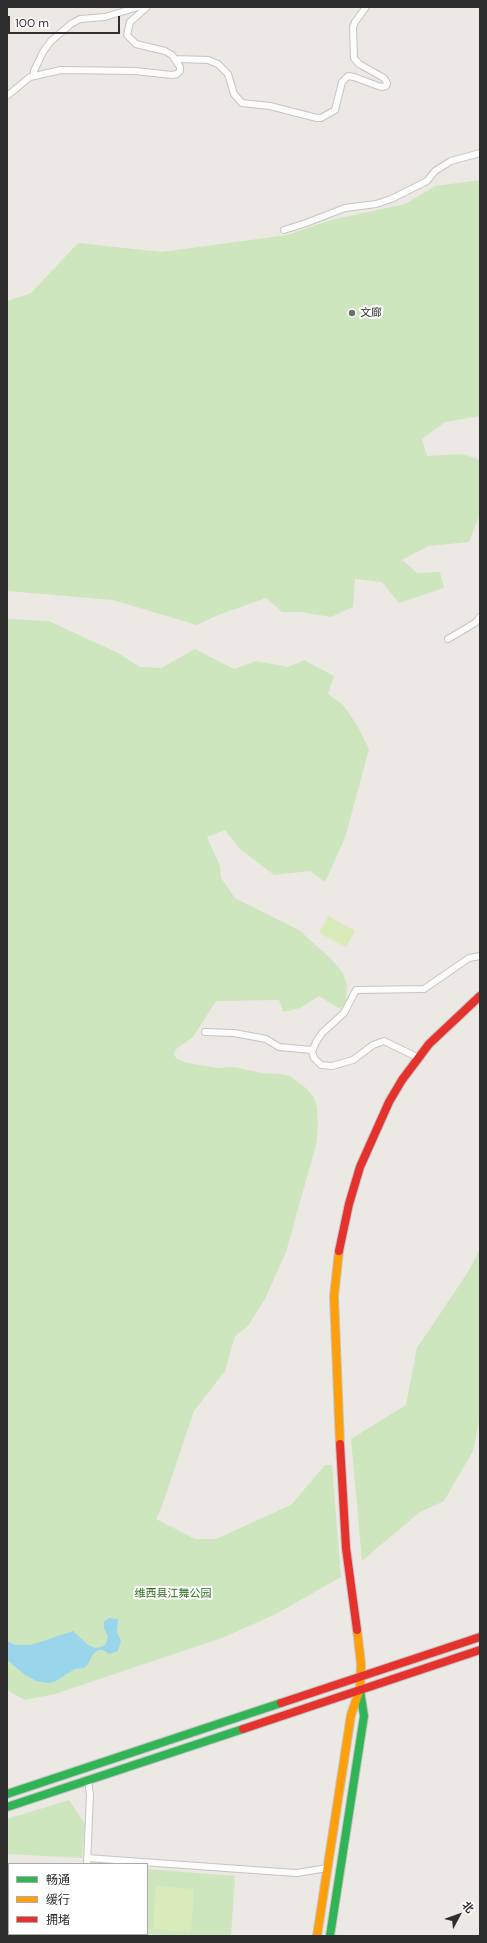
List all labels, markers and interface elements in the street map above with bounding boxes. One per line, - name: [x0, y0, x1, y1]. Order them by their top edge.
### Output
- scale bar: [10, 8, 122, 34]
- text: 100 m: [15, 15, 49, 31]
- place label: 文廊: [360, 306, 382, 320]
- marker: 文廊: [347, 308, 357, 318]
- park label: 维西县江舞公园: [135, 1587, 211, 1601]
- legend: [8, 1863, 148, 1935]
- text: 畅通: [46, 1872, 70, 1888]
- text: 缓行: [46, 1892, 70, 1908]
- north arrow: [439, 1895, 479, 1935]
- text: 北: [459, 1898, 477, 1916]
- text: 拥堵: [46, 1912, 70, 1928]

